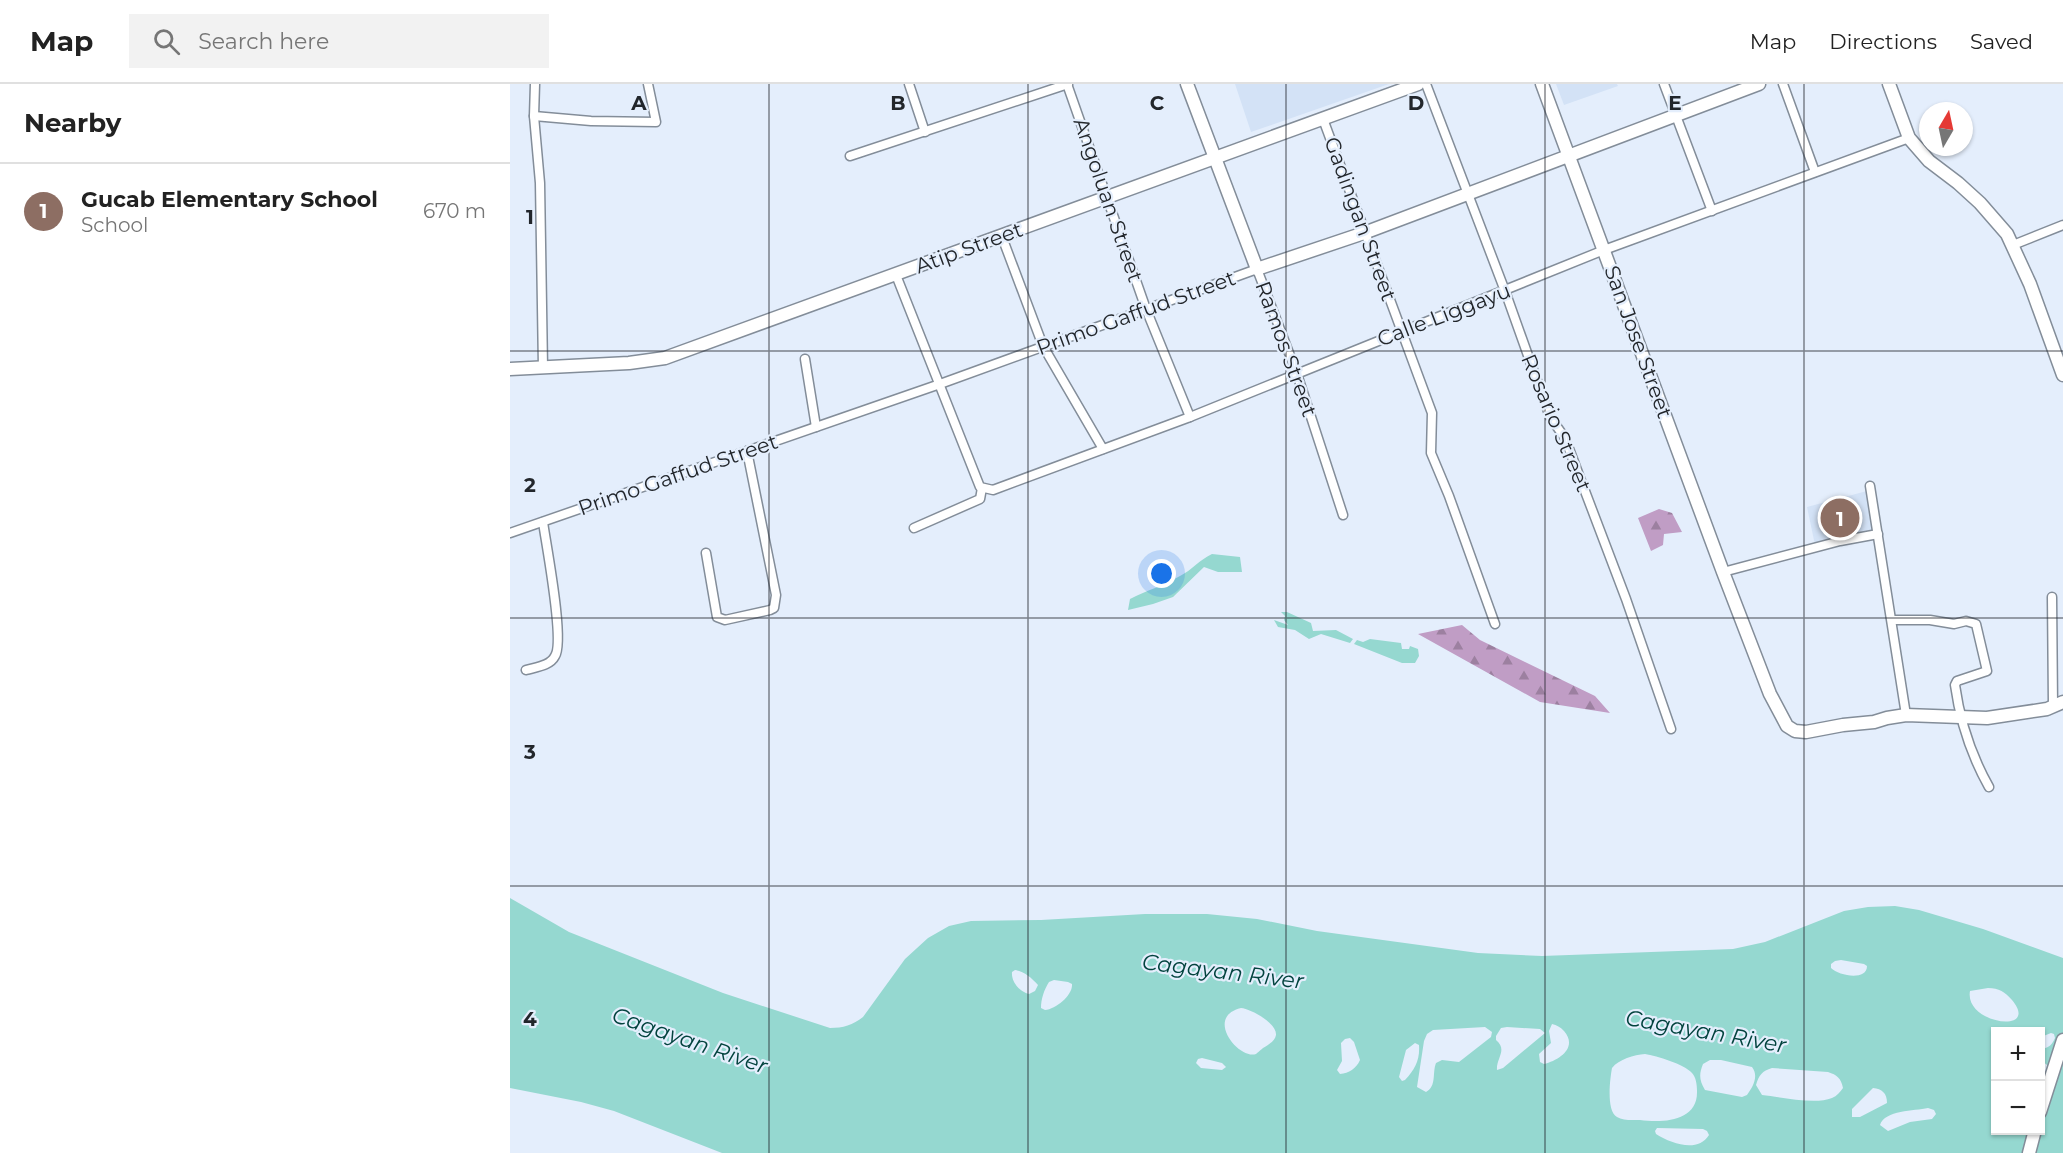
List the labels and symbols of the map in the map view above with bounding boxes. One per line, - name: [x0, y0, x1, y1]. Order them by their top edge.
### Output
- text: A: [630, 91, 647, 115]
- text: B: [890, 91, 906, 115]
- text: C: [1150, 91, 1165, 115]
- text: D: [1408, 91, 1424, 115]
- text: E: [1668, 91, 1682, 115]
- north arrow: [1919, 102, 1973, 156]
- street label: Angoluan Street: [1069, 114, 1148, 285]
- street label: Gadingan Street: [1319, 133, 1402, 304]
- text: 1: [526, 205, 534, 229]
- street label: Atip Street: [912, 217, 1026, 278]
- street label: San Jose Street: [1599, 262, 1678, 422]
- street label: Primo Gaffud Street: [1033, 265, 1239, 360]
- street label: Ramos Street: [1250, 278, 1323, 420]
- street label: Calle Liggayu: [1374, 278, 1514, 351]
- street label: Rosario Street: [1516, 350, 1597, 495]
- street label: Primo Gaffud Street: [575, 429, 781, 520]
- text: 2: [524, 473, 536, 497]
- pin: 1: [1820, 496, 1860, 540]
- your location: [1147, 559, 1176, 588]
- text: 3: [523, 740, 536, 764]
- water label: Cagayan River: [1140, 948, 1307, 995]
- water label: Cagayan River: [608, 1001, 772, 1080]
- water label: Cagayan River: [1623, 1004, 1790, 1059]
- text: 4: [523, 1007, 537, 1031]

